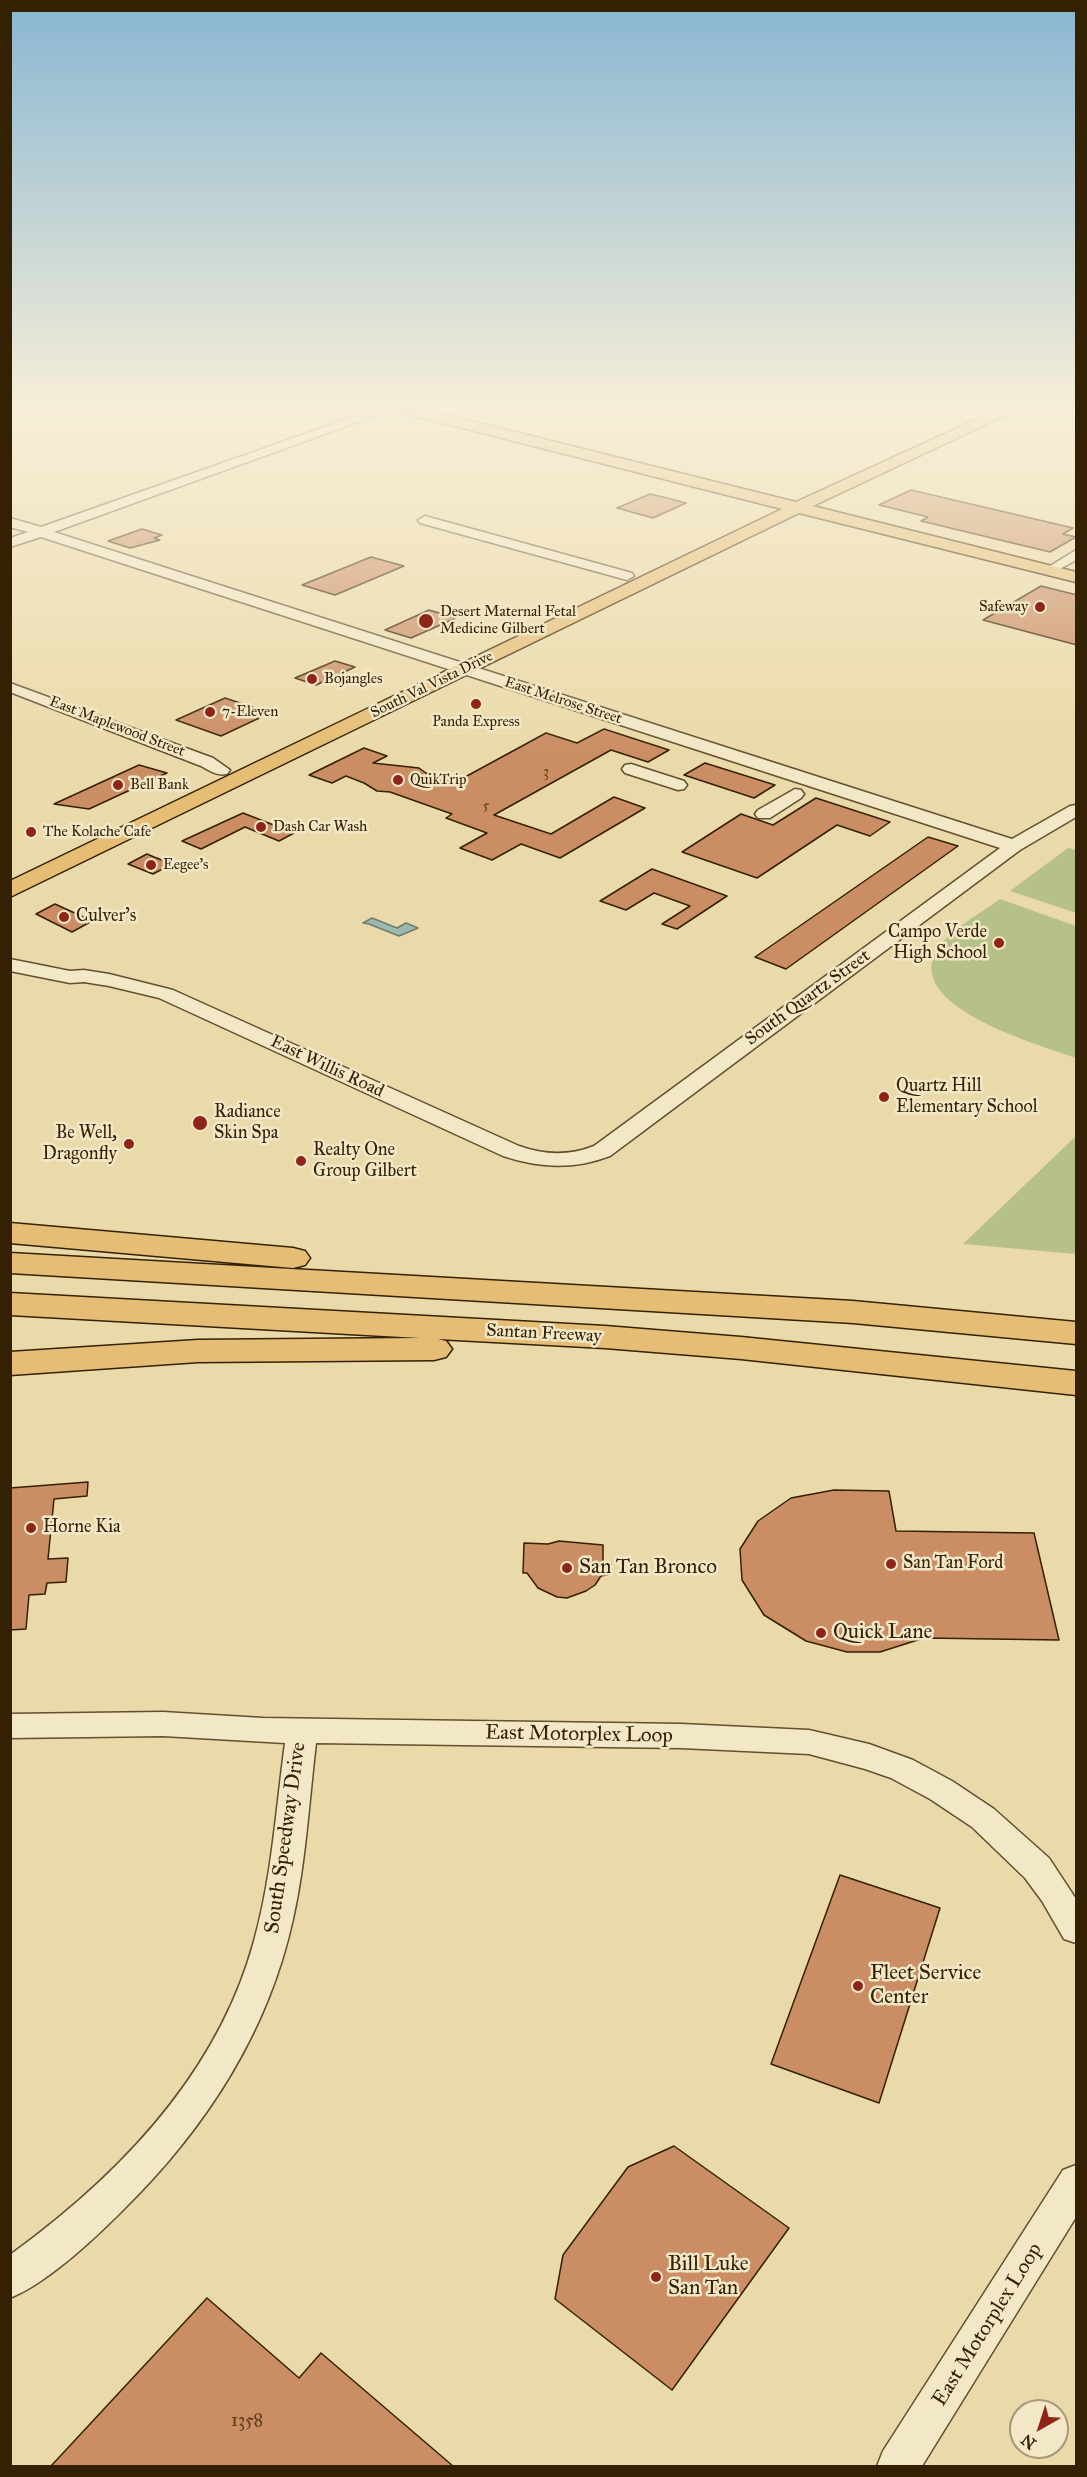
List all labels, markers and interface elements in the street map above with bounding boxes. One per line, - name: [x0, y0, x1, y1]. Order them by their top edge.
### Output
- place label: Safeway: [979, 598, 1028, 616]
- marker: Safeway: [1033, 600, 1047, 614]
- place label: Desert Maternal Fetal Medicine Gilbert: [440, 603, 576, 638]
- marker: Desert Maternal Fetal Medicine Gilbert: [417, 612, 435, 630]
- street label: South Val Vista Drive: [368, 648, 496, 722]
- place label: Bojangles: [324, 670, 382, 688]
- marker: Bojangles: [305, 672, 319, 686]
- street label: East Melrose Street: [502, 674, 624, 728]
- street label: East Maplewood Street: [47, 693, 187, 761]
- marker: Panda Express: [469, 697, 483, 711]
- place label: 7-Eleven: [222, 703, 278, 721]
- marker: 7-Eleven: [203, 705, 217, 719]
- place label: Panda Express: [432, 713, 520, 731]
- house number: 3: [543, 765, 549, 781]
- place label: QuikTrip: [410, 771, 467, 789]
- marker: QuikTrip: [391, 773, 405, 787]
- place label: Bell Bank: [130, 776, 189, 794]
- marker: Bell Bank: [111, 778, 125, 792]
- house number: 5: [483, 799, 489, 815]
- place label: Dash Car Wash: [273, 818, 367, 836]
- marker: Dash Car Wash: [254, 820, 268, 834]
- place label: The Kolache Cafe: [43, 823, 151, 841]
- marker: The Kolache Cafe: [24, 825, 38, 839]
- place label: Eegee's: [163, 856, 209, 874]
- marker: Eegee's: [144, 858, 158, 872]
- place label: Culver's: [76, 906, 136, 928]
- marker: Culver's: [57, 910, 71, 924]
- place label: Campo Verde High School: [888, 922, 987, 964]
- marker: Campo Verde High School: [992, 936, 1006, 950]
- street label: South Quartz Street: [741, 945, 875, 1051]
- street label: East Willis Road: [267, 1031, 387, 1103]
- place label: Quartz Hill Elementary School: [896, 1076, 1038, 1118]
- marker: Quartz Hill Elementary School: [877, 1090, 891, 1104]
- place label: Radiance Skin Spa: [214, 1102, 281, 1144]
- marker: Radiance Skin Spa: [191, 1114, 209, 1132]
- place label: Be Well, Dragonfly: [42, 1123, 117, 1166]
- marker: Be Well, Dragonfly: [122, 1137, 136, 1151]
- place label: Realty One Group Gilbert: [313, 1140, 417, 1182]
- marker: Realty One Group Gilbert: [294, 1154, 308, 1168]
- street label: Santan Freeway: [486, 1320, 602, 1348]
- place label: Horne Kia: [43, 1517, 121, 1539]
- marker: Horne Kia: [24, 1521, 38, 1535]
- place label: San Tan Ford: [903, 1553, 1003, 1575]
- place label: San Tan Bronco: [579, 1555, 717, 1581]
- marker: San Tan Ford: [884, 1557, 898, 1571]
- marker: San Tan Bronco: [560, 1561, 574, 1575]
- place label: Quick Lane: [833, 1620, 932, 1646]
- marker: Quick Lane: [814, 1626, 828, 1640]
- street label: East Motorplex Loop: [485, 1721, 673, 1749]
- street label: South Speedway Drive: [260, 1740, 312, 1936]
- place label: Fleet Service Center: [870, 1961, 981, 2011]
- marker: Fleet Service Center: [851, 1979, 865, 1993]
- street label: East Motorplex Loop: [928, 2239, 1048, 2411]
- place label: Bill Luke San Tan: [668, 2252, 748, 2302]
- marker: Bill Luke San Tan: [649, 2270, 663, 2284]
- north arrow: [1009, 2399, 1069, 2459]
- house number: 1358: [231, 2411, 263, 2433]
- text: N: [1017, 2430, 1040, 2453]

